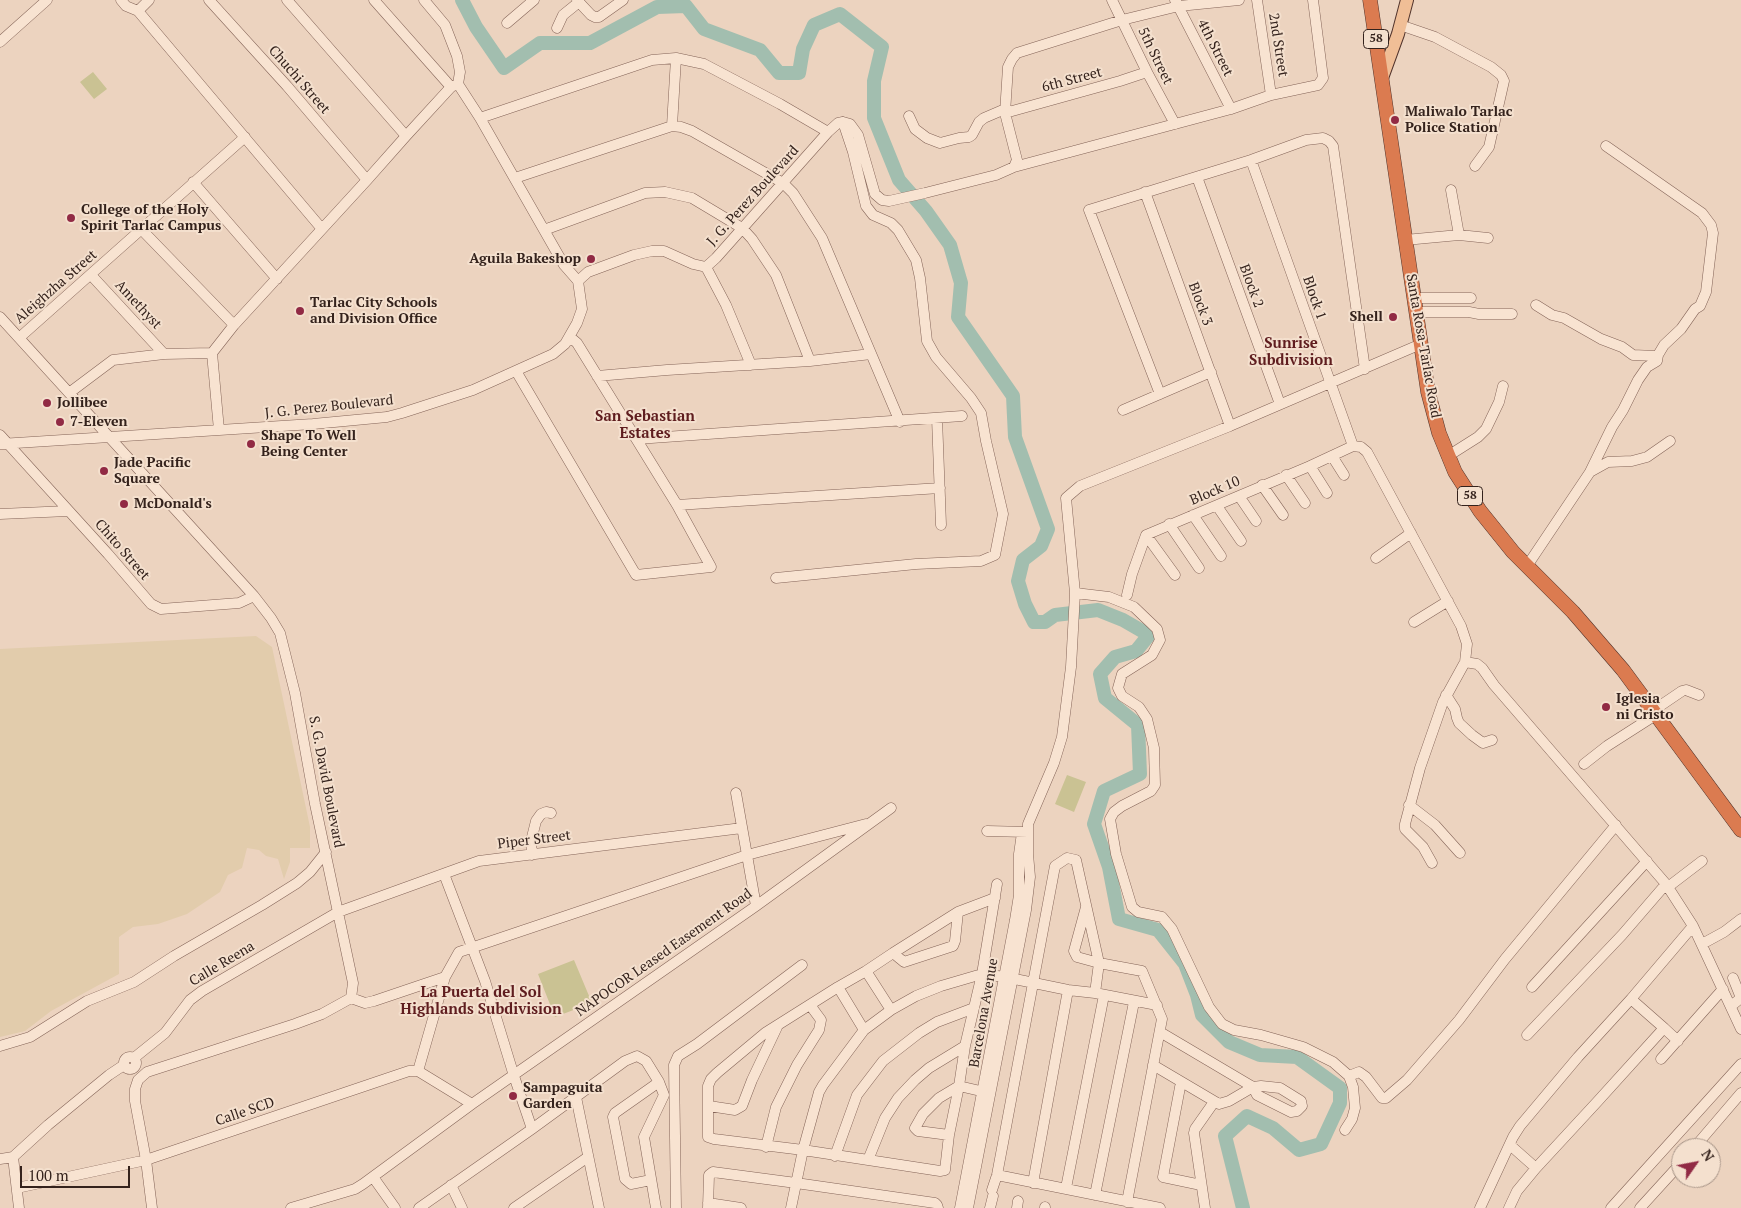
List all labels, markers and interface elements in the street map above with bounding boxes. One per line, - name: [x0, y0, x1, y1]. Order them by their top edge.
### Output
- street label: 2nd Street: [1265, 12, 1291, 78]
- street label: 4th Street: [1194, 17, 1236, 79]
- street label: 5th Street: [1134, 25, 1176, 87]
- road number: 58: [1364, 30, 1388, 48]
- street label: Chuchi Street: [265, 42, 333, 118]
- street label: 6th Street: [1040, 64, 1104, 96]
- place label: Maliwalo Tarlac Police Station: [1405, 104, 1513, 136]
- marker: Maliwalo Tarlac Police Station: [1389, 114, 1401, 126]
- street label: J. G. Perez Boulevard: [704, 142, 802, 250]
- place label: College of the Holy Spirit Tarlac Campus: [81, 202, 221, 234]
- marker: College of the Holy Spirit Tarlac Campus: [65, 212, 77, 224]
- street label: Aleighzha Street: [11, 247, 101, 327]
- place label: Aguila Bakeshop: [469, 251, 581, 267]
- marker: Aguila Bakeshop: [585, 253, 597, 265]
- street label: Block 2: [1235, 262, 1267, 310]
- street label: Santa Rosa-Tarlac Road: [1402, 273, 1444, 419]
- street label: Block 1: [1299, 274, 1329, 322]
- street label: Amethyst: [111, 277, 165, 333]
- street label: Block 3: [1184, 280, 1216, 328]
- place label: Tarlac City Schools and Division Office: [310, 295, 437, 328]
- marker: Tarlac City Schools and Division Office: [294, 305, 306, 317]
- place label: Shell: [1349, 309, 1383, 325]
- marker: Shell: [1387, 311, 1399, 323]
- district label: Sunrise Subdivision: [1249, 335, 1333, 370]
- street label: J. G. Perez Boulevard: [264, 392, 394, 422]
- place label: Jollibee: [57, 395, 108, 411]
- marker: Jollibee: [41, 397, 53, 409]
- district label: San Sebastian Estates: [595, 408, 695, 443]
- place label: 7-Eleven: [70, 414, 128, 430]
- marker: 7-Eleven: [54, 416, 66, 428]
- place label: Shape To Well Being Center: [261, 428, 356, 461]
- marker: Shape To Well Being Center: [245, 438, 257, 450]
- place label: Jade Pacific Square: [114, 455, 191, 488]
- marker: Jade Pacific Square: [98, 465, 110, 477]
- street label: Block 10: [1187, 473, 1243, 509]
- road number: 58: [1458, 486, 1482, 506]
- place label: McDonald's: [134, 496, 212, 512]
- marker: McDonald's: [118, 498, 130, 510]
- street label: Chito Street: [91, 516, 153, 584]
- place label: Iglesia ni Cristo: [1616, 691, 1673, 724]
- marker: Iglesia ni Cristo: [1600, 701, 1612, 713]
- street label: S. G. David Boulevard: [305, 715, 347, 849]
- street label: Piper Street: [496, 827, 572, 853]
- street label: NAPOCOR Leased Easement Road: [573, 886, 755, 1020]
- street label: Calle Reena: [186, 938, 258, 990]
- street label: Barcelona Avenue: [966, 957, 1002, 1069]
- district label: La Puerta del Sol Highlands Subdivision: [400, 984, 562, 1019]
- place label: Sampaguita Garden: [523, 1080, 603, 1112]
- marker: Sampaguita Garden: [507, 1090, 519, 1102]
- street label: Calle SCD: [213, 1094, 277, 1130]
- north arrow: [1671, 1138, 1721, 1188]
- text: N: [1697, 1145, 1719, 1165]
- scale bar: [22, 1156, 132, 1188]
- text: 100 m: [28, 1165, 69, 1185]

